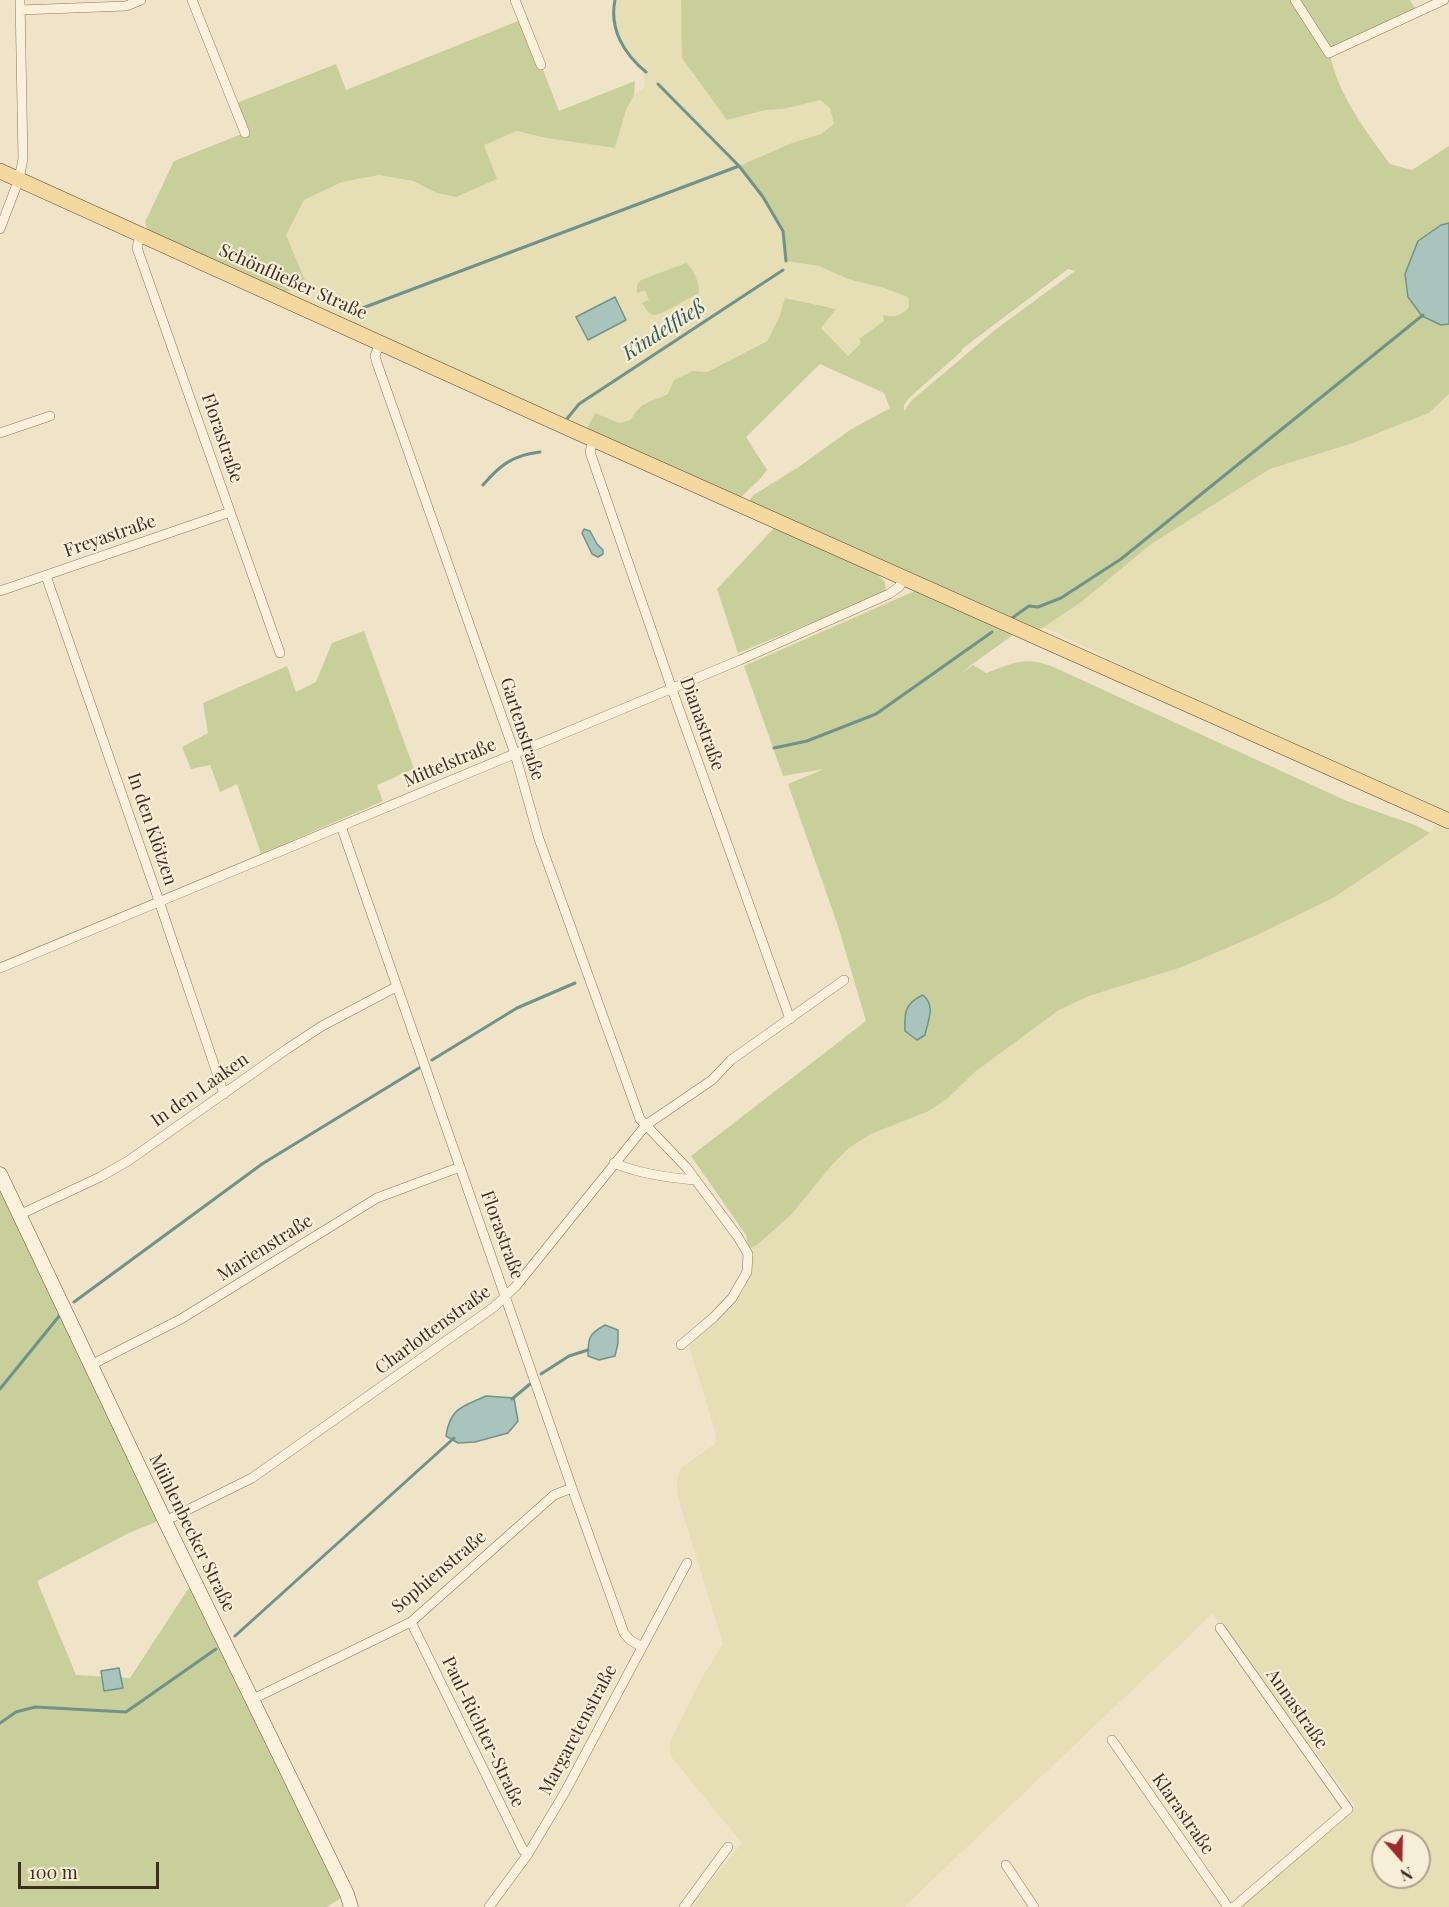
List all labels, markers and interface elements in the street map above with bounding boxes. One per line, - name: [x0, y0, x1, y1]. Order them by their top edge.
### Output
- street label: Schönfließer Straße: [216, 240, 370, 324]
- water label: Kindelfließ: [618, 294, 710, 366]
- street label: Florastraße: [197, 391, 247, 485]
- street label: Freyastraße: [61, 510, 159, 562]
- street label: Dianastraße: [675, 674, 729, 774]
- street label: Gartenstraße: [495, 675, 549, 783]
- street label: Mittelstraße: [401, 734, 499, 792]
- street label: In den Klötzen: [123, 770, 181, 888]
- street label: In den Laaken: [147, 1048, 253, 1132]
- street label: Florastraße: [476, 1188, 528, 1282]
- street label: Marienstraße: [213, 1210, 317, 1286]
- street label: Charlottenstraße: [371, 1281, 495, 1379]
- street label: Mühlenbecker Straße: [144, 1451, 240, 1615]
- street label: Sophienstraße: [387, 1526, 491, 1618]
- street label: Paul-Richter-Straße: [437, 1653, 529, 1811]
- street label: Margaretenstraße: [534, 1661, 622, 1799]
- street label: Annastraße: [1262, 1665, 1332, 1753]
- street label: Klarastraße: [1147, 1769, 1219, 1859]
- north arrow: [1371, 1829, 1431, 1889]
- scale bar: [21, 1850, 162, 1888]
- text: 100 m: [29, 1860, 78, 1884]
- text: N: [1398, 1863, 1416, 1886]

